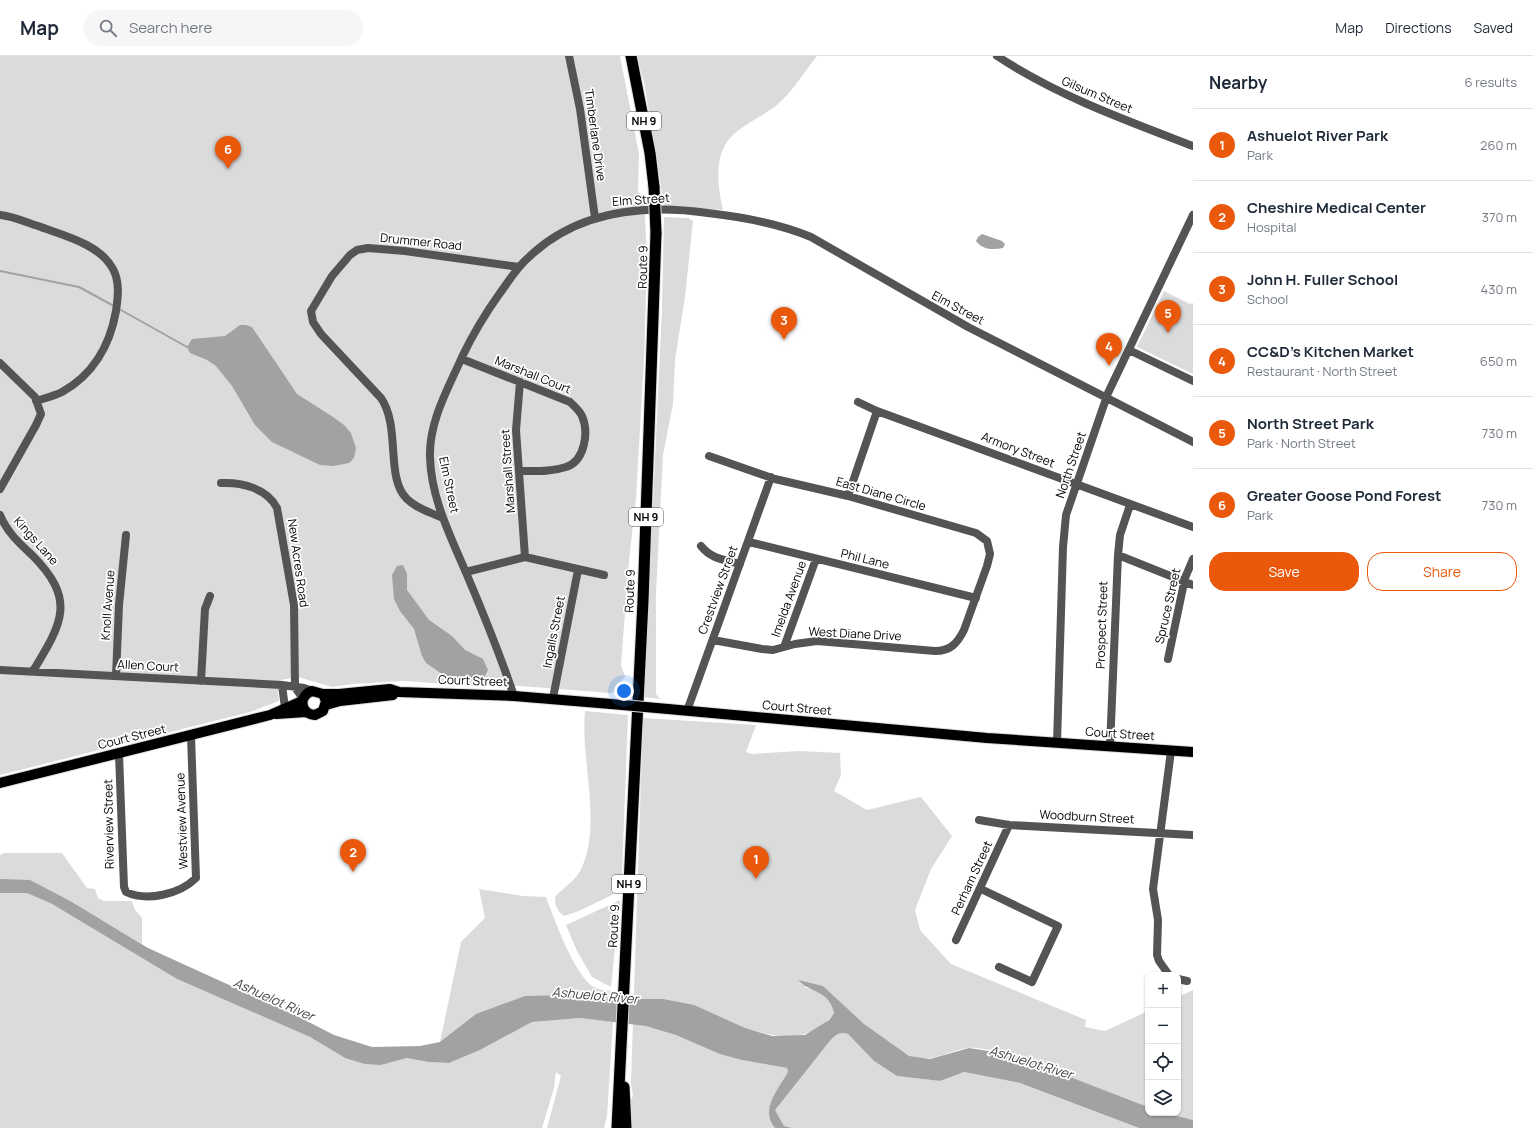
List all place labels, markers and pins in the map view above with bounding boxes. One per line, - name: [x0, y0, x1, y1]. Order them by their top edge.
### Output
- pin: 6: [215, 136, 241, 169]
- pin: 5: [1155, 300, 1181, 333]
- pin: 3: [771, 307, 797, 340]
- pin: 4: [1096, 333, 1122, 366]
- pin: 2: [340, 839, 366, 872]
- pin: 1: [743, 846, 769, 879]

